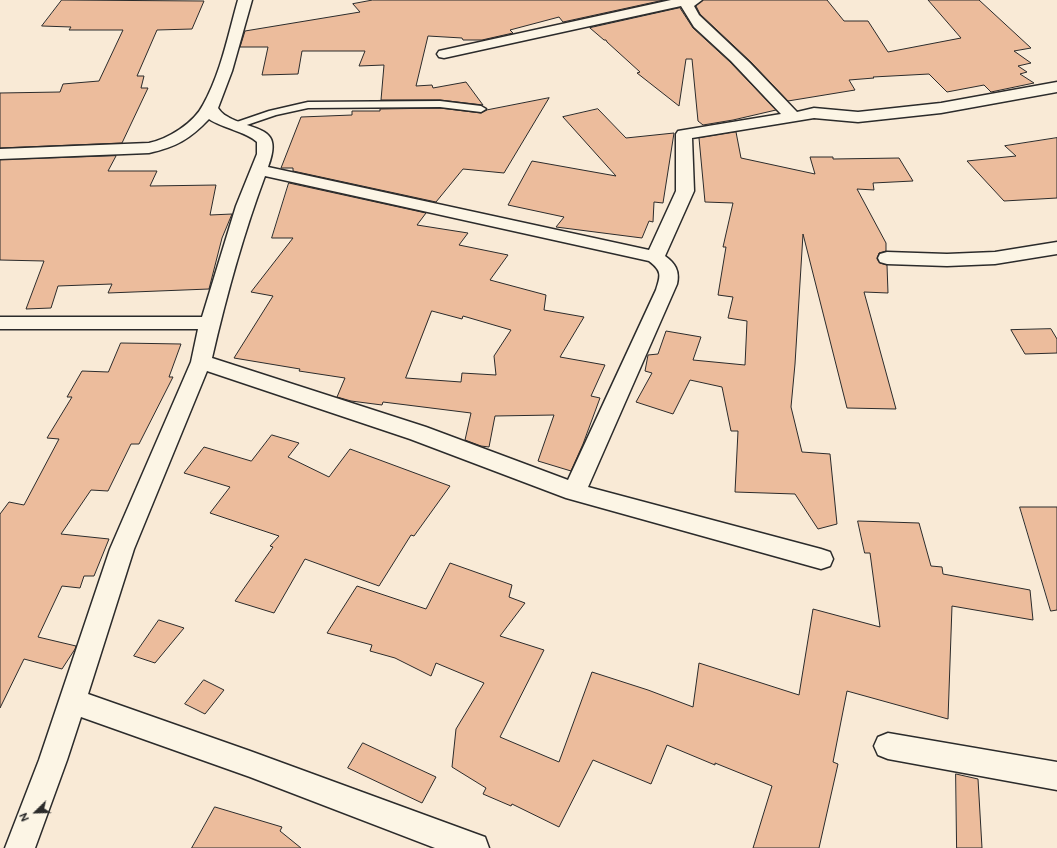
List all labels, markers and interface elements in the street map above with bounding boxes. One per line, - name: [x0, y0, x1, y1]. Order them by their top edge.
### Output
- north arrow: [16, 792, 56, 832]
- text: N: [17, 811, 32, 823]

